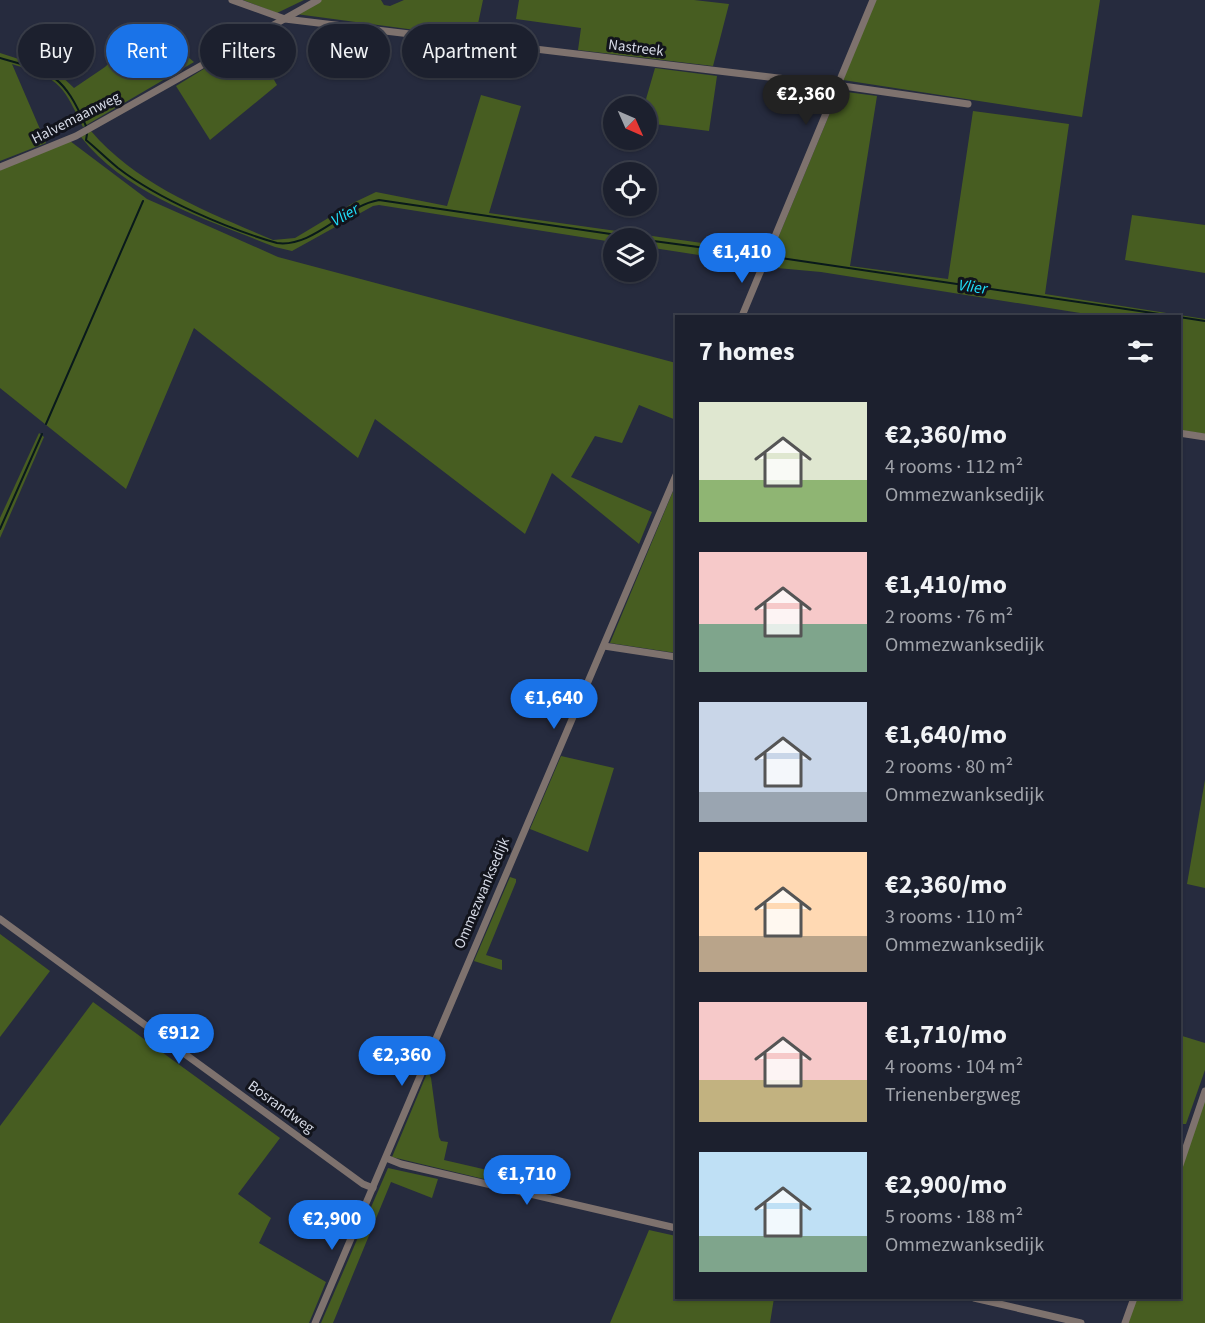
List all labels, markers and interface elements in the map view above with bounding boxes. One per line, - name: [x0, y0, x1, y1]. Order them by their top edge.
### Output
- chip: Buy: [18, 24, 94, 78]
- chip: Rent: [106, 24, 188, 78]
- chip: Filters: [200, 24, 296, 78]
- chip: New: [308, 24, 390, 78]
- chip: Apartment: [402, 24, 538, 78]
- street label: Nastreek: [607, 34, 665, 62]
- pin: €2,360: [757, 75, 855, 126]
- text: €2,360: [777, 80, 835, 108]
- street label: Halvemaanweg: [28, 86, 124, 149]
- north arrow: [603, 96, 657, 150]
- map controls: [603, 96, 657, 282]
- button: locate: [603, 162, 657, 216]
- water label: Vlier: [327, 198, 364, 232]
- button: layers: [603, 228, 657, 282]
- pin: €1,410: [693, 233, 791, 284]
- text: €1,410: [713, 238, 771, 266]
- water label: Vlier: [957, 274, 990, 300]
- text: 7 homes: [699, 333, 794, 370]
- icon: filters: [1124, 335, 1157, 368]
- text: €2,360/mo: [885, 416, 1007, 453]
- icon: home: [747, 426, 819, 498]
- text: 4 rooms · 112 m²: [885, 453, 1023, 481]
- text: Ommezwanksedijk: [885, 481, 1044, 509]
- text: €1,410/mo: [885, 566, 1007, 603]
- icon: home: [747, 576, 819, 648]
- text: 2 rooms · 76 m²: [885, 603, 1013, 631]
- text: Ommezwanksedijk: [885, 631, 1044, 659]
- pin: €1,640: [505, 679, 603, 730]
- text: €1,640: [525, 684, 583, 712]
- text: €1,640/mo: [885, 716, 1007, 753]
- icon: home: [747, 726, 819, 798]
- text: 2 rooms · 80 m²: [885, 753, 1013, 781]
- text: Ommezwanksedijk: [885, 781, 1044, 809]
- street label: Ommezwanksedijk: [449, 833, 515, 952]
- text: €2,360/mo: [885, 866, 1007, 903]
- icon: home: [747, 876, 819, 948]
- text: 3 rooms · 110 m²: [885, 903, 1023, 931]
- text: Ommezwanksedijk: [885, 931, 1044, 959]
- pin: €912: [143, 1014, 215, 1065]
- text: €1,710/mo: [885, 1016, 1007, 1053]
- text: €912: [158, 1019, 200, 1047]
- icon: home: [747, 1026, 819, 1098]
- pin: €2,360: [353, 1036, 451, 1087]
- text: €2,360: [373, 1041, 431, 1069]
- text: 4 rooms · 104 m²: [885, 1053, 1023, 1081]
- street label: Bosrandweg: [243, 1076, 319, 1139]
- text: Trienenbergweg: [885, 1081, 1020, 1109]
- pin: €1,710: [478, 1155, 576, 1206]
- text: €1,710: [498, 1160, 556, 1188]
- text: €2,900/mo: [885, 1166, 1007, 1203]
- icon: home: [747, 1176, 819, 1248]
- pin: €2,900: [283, 1200, 381, 1251]
- text: 5 rooms · 188 m²: [885, 1203, 1023, 1231]
- text: €2,900: [303, 1205, 361, 1233]
- text: Ommezwanksedijk: [885, 1231, 1044, 1259]

